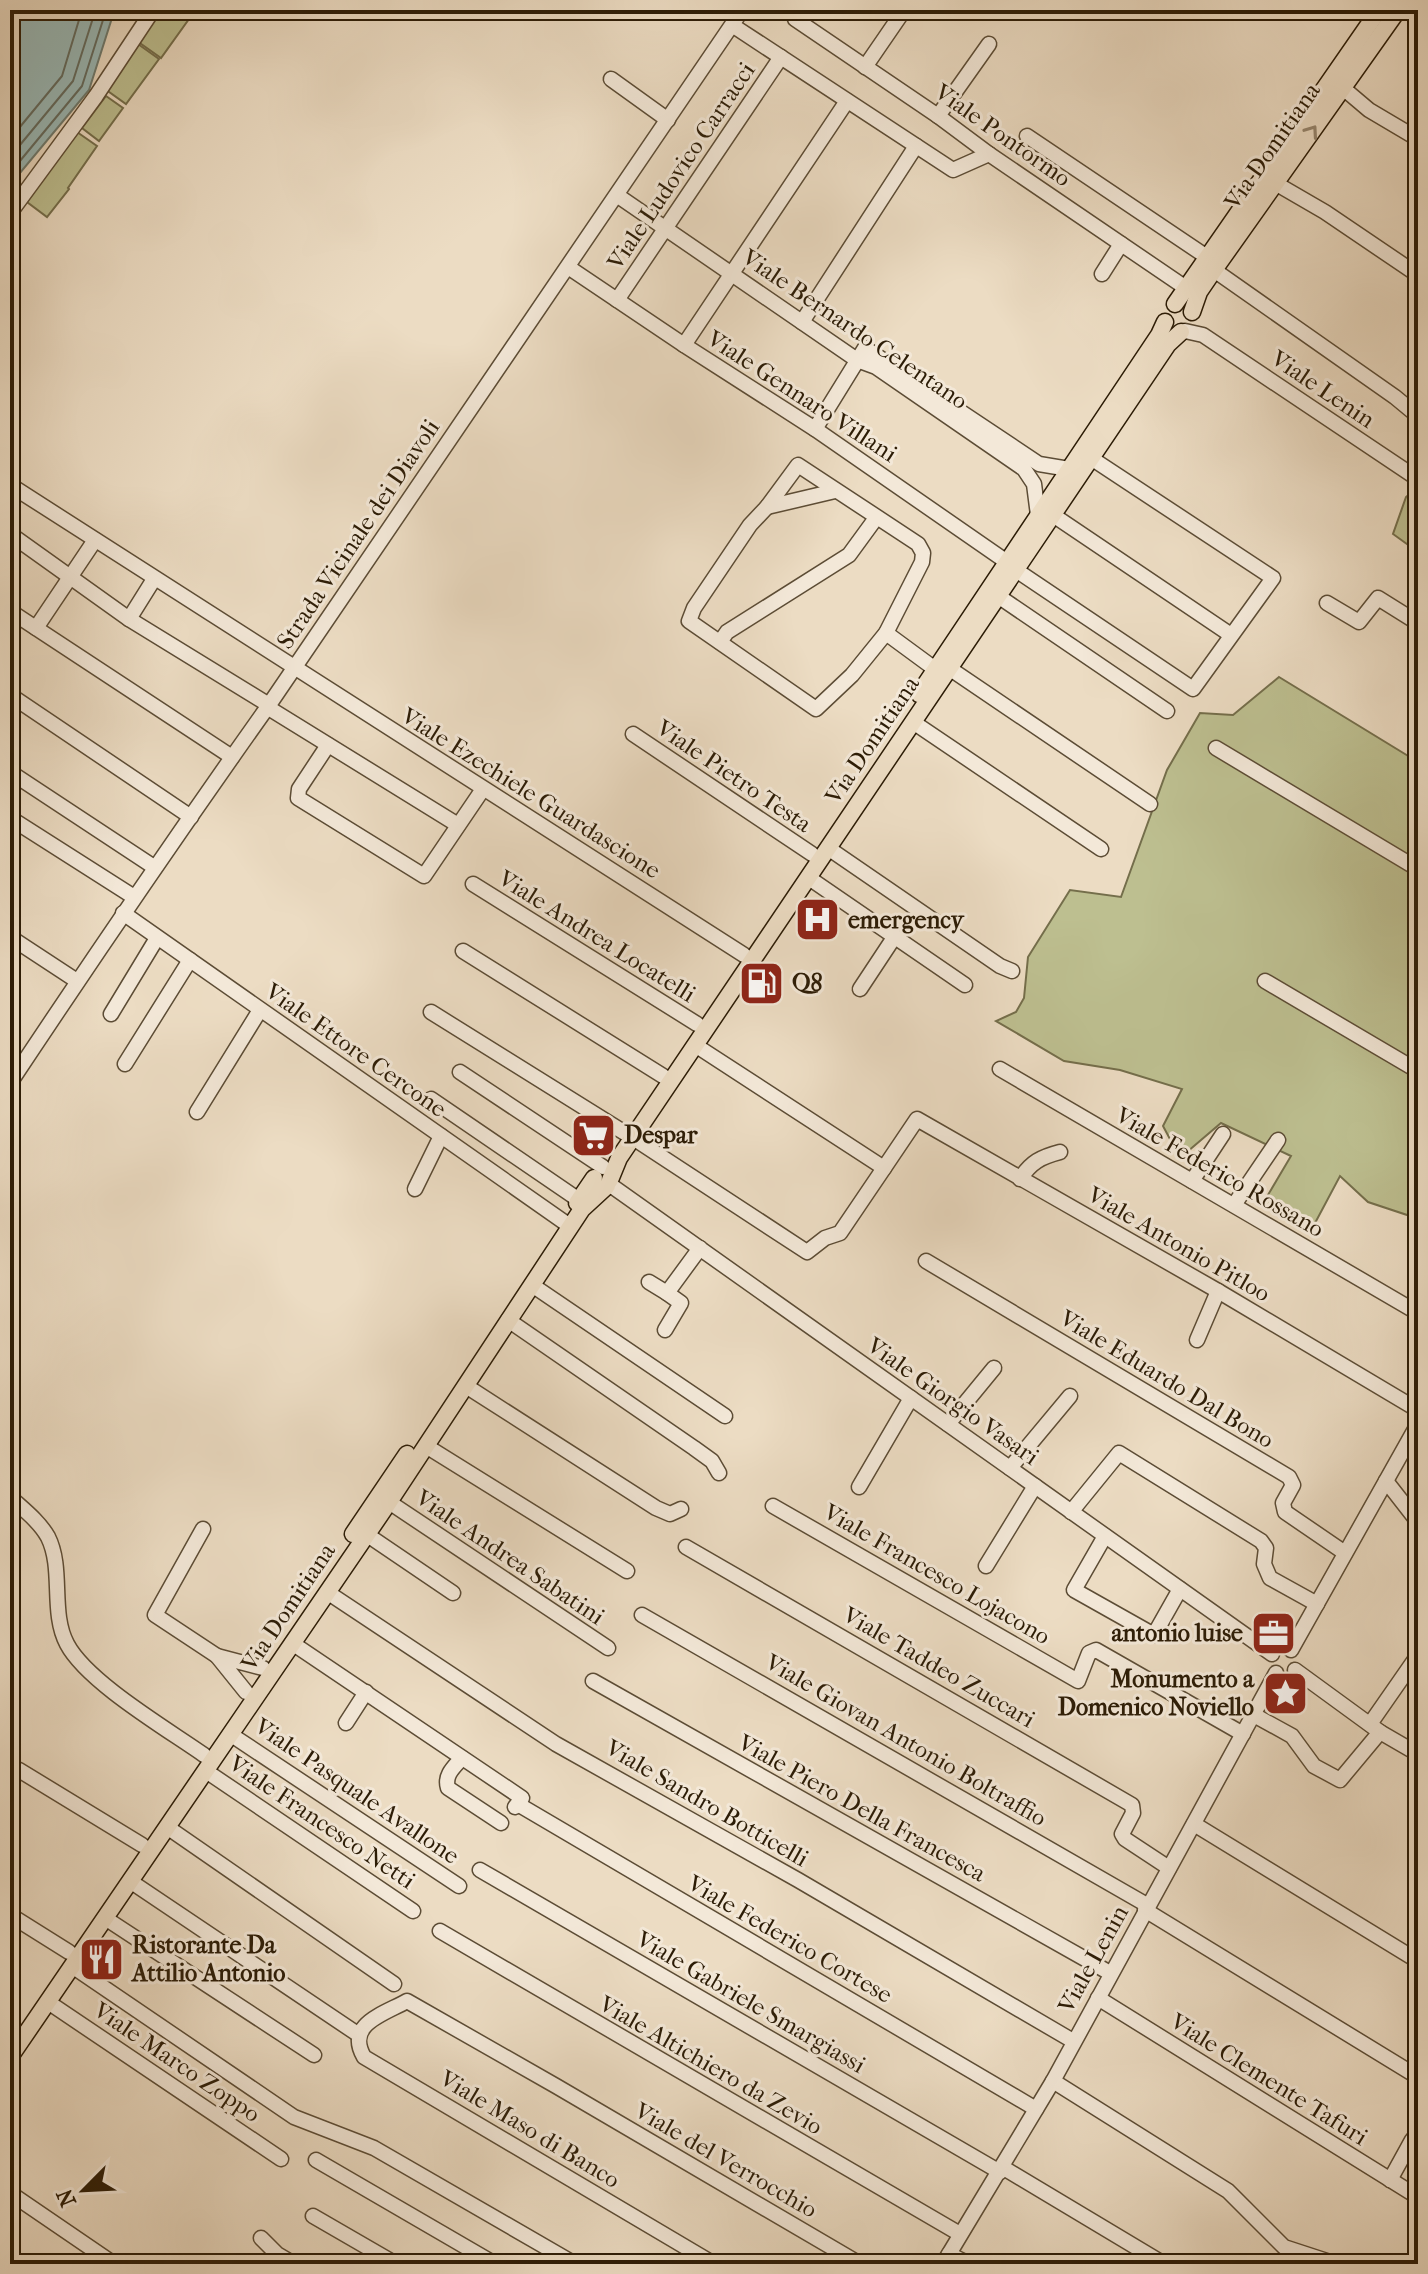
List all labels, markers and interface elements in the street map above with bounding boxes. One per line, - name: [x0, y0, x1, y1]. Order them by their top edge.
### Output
- street label: Viale Ludovico Carracci: [601, 57, 761, 276]
- street label: Viale Pontormo: [929, 77, 1076, 192]
- street label: Via Domitiana: [1218, 77, 1326, 215]
- one-way arrow: [1302, 125, 1317, 139]
- street label: Viale Bernardo Celentano: [736, 242, 973, 415]
- street label: Viale Gennaro Villani: [701, 324, 902, 468]
- street label: Viale Lenin: [1265, 344, 1380, 434]
- street label: Strada Vicinale dei Diavoli: [271, 414, 445, 654]
- street label: Via Domitiana: [818, 670, 925, 810]
- street label: Viale Ezechiele Guardascione: [395, 701, 666, 884]
- street label: Viale Pietro Testa: [650, 713, 818, 839]
- street label: Viale Andrea Locatelli: [492, 863, 701, 1008]
- hospital icon: emergency: [793, 896, 841, 944]
- place label: emergency: [848, 906, 965, 934]
- fuel station icon: Q8: [737, 959, 785, 1007]
- place label: Q8: [792, 969, 823, 997]
- street label: Viale Ettore Cercone: [259, 976, 452, 1123]
- street label: Viale Federico Rossano: [1110, 1100, 1329, 1243]
- supermarket icon: Despar: [569, 1111, 617, 1159]
- place label: Despar: [624, 1121, 698, 1149]
- street label: Viale Antonio Pitloo: [1082, 1180, 1275, 1308]
- street label: Viale Eduardo Dal Bono: [1054, 1303, 1279, 1454]
- street label: Viale Giorgio Vasari: [861, 1331, 1044, 1471]
- street label: Viale Andrea Sabatini: [409, 1483, 610, 1631]
- street label: Viale Francesco Lojacono: [818, 1497, 1055, 1650]
- street label: Via Domitiana: [234, 1537, 341, 1677]
- street label: Viale Taddeo Zuccari: [837, 1600, 1040, 1733]
- office icon: antonio luise: [1250, 1609, 1298, 1657]
- place label: antonio luise: [1112, 1619, 1243, 1647]
- street label: Viale Giovan Antonio Boltraffio: [760, 1647, 1052, 1832]
- place label: Monumento a Domenico Noviello: [1058, 1665, 1255, 1721]
- place icon: Monumento a Domenico Noviello: [1261, 1669, 1309, 1717]
- street label: Viale Pasquale Avallone: [249, 1712, 465, 1870]
- street label: Viale Piero Della Francesca: [733, 1728, 991, 1888]
- street label: Viale Sandro Botticelli: [600, 1733, 813, 1872]
- street label: Viale Francesco Netti: [223, 1749, 420, 1895]
- street label: Viale Federico Cortese: [682, 1868, 897, 2009]
- street label: Viale Lenin: [1052, 1900, 1134, 2019]
- street label: Viale Gabriele Smargiassi: [631, 1924, 870, 2079]
- place label: Ristorante Da Attilio Antonio: [130, 1931, 285, 1987]
- restaurant icon: Ristorante Da Attilio Antonio: [77, 1935, 125, 1983]
- street label: Viale Altichiero da Zevio: [593, 1989, 828, 2140]
- street label: Viale Marco Zoppo: [88, 1995, 266, 2128]
- street label: Viale Clemente Tafuri: [1164, 2006, 1373, 2151]
- street label: Viale Maso di Banco: [434, 2064, 625, 2194]
- street label: Viale del Verrocchio: [629, 2096, 822, 2224]
- north arrow: [44, 2150, 124, 2230]
- text: N: [51, 2185, 82, 2211]

